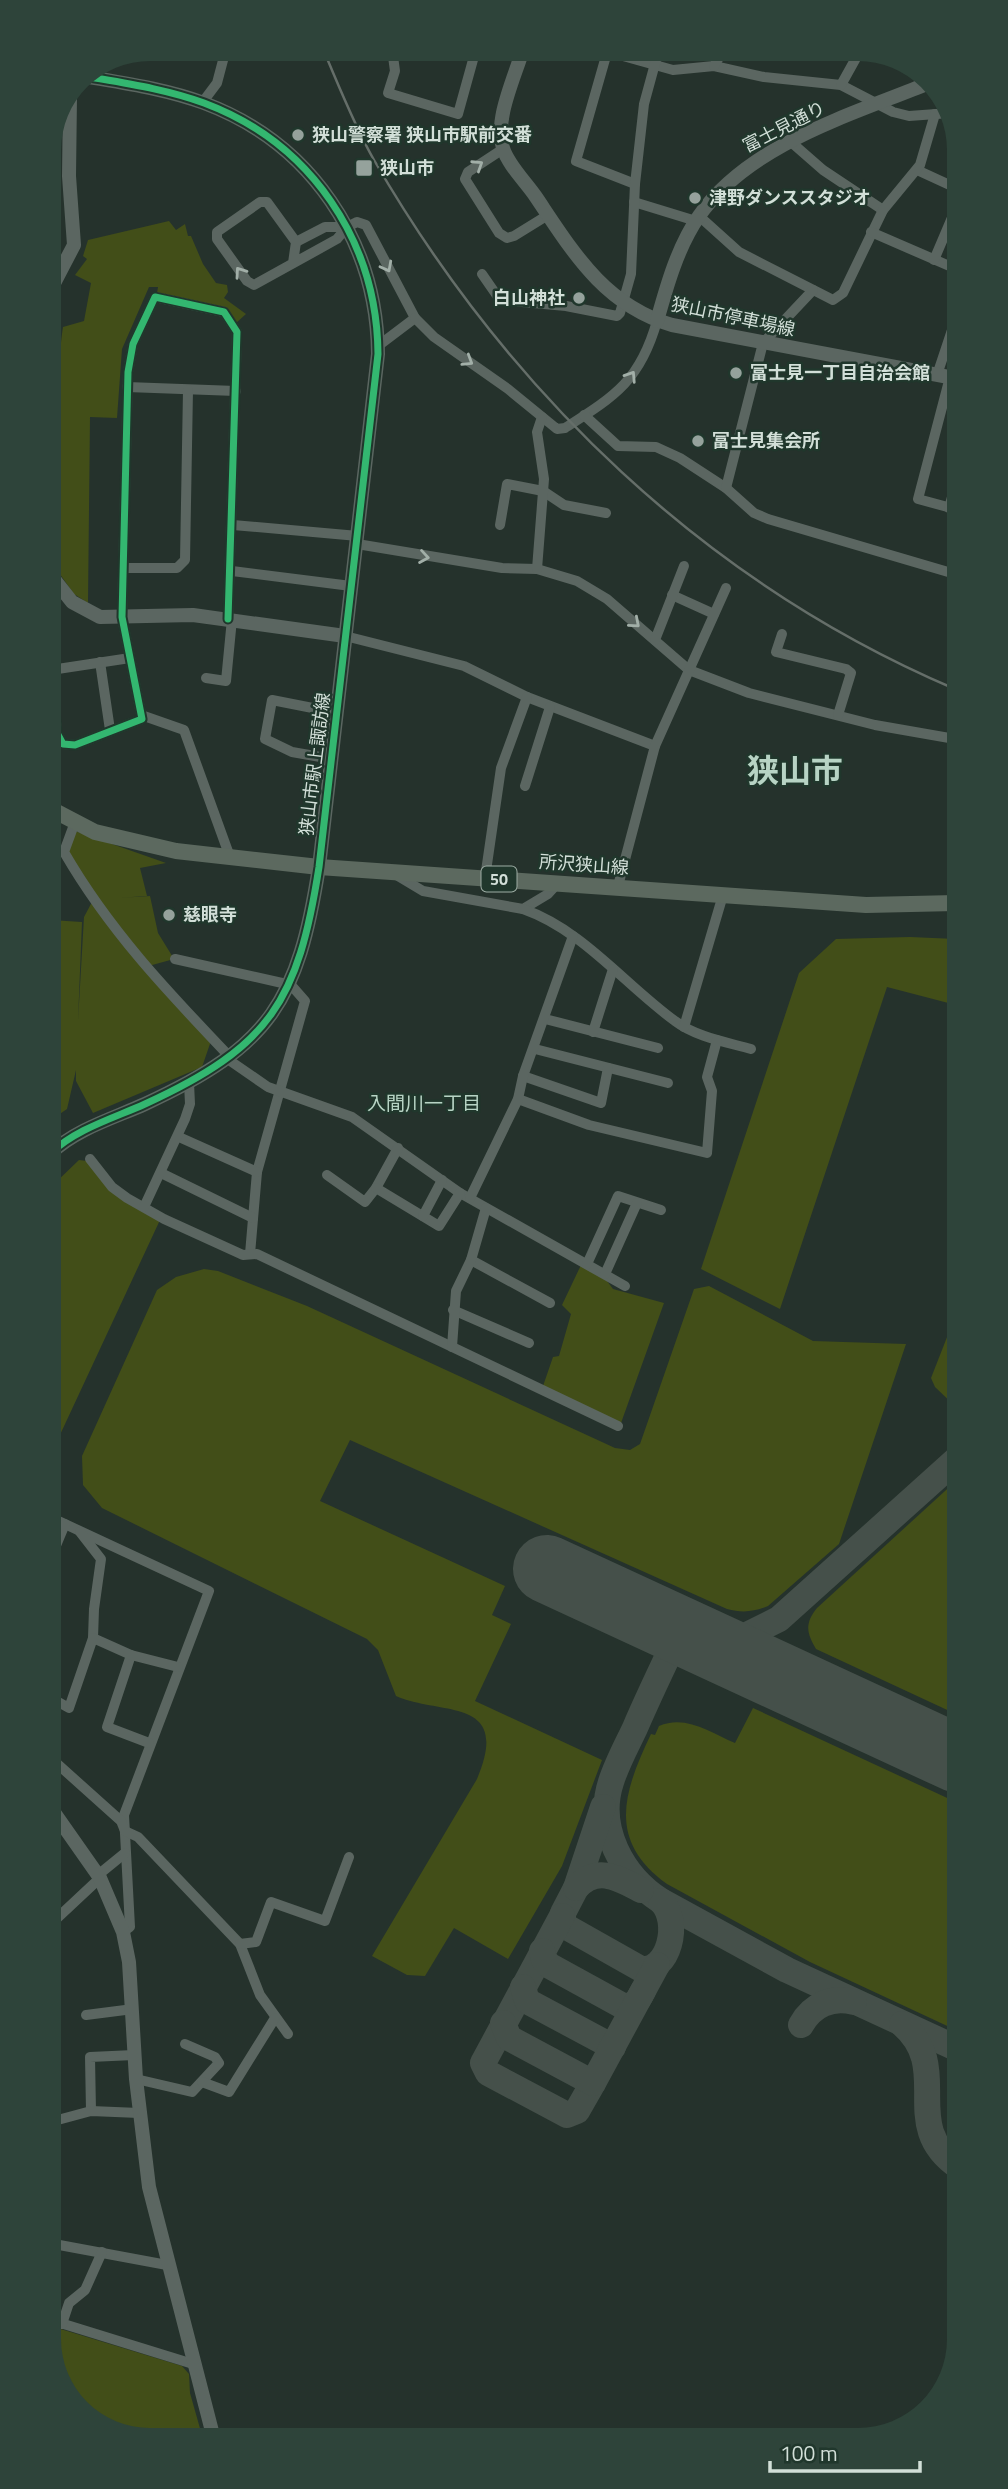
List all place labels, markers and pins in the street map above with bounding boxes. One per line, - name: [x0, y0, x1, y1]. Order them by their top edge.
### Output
- place label: 狭山警察署 狭山市駅前交番: [312, 121, 532, 148]
- marker: 狭山警察署 狭山市駅前交番: [290, 127, 306, 143]
- place label: 狭山市: [380, 154, 434, 181]
- marker: 狭山市: [354, 158, 374, 178]
- place label: 津野ダンススタジオ: [709, 184, 871, 211]
- marker: 津野ダンススタジオ: [687, 190, 703, 206]
- place label: 白山神社: [493, 284, 565, 311]
- marker: 白山神社: [571, 290, 587, 306]
- place label: 富士見一丁目自治会館: [750, 359, 930, 386]
- marker: 富士見一丁目自治会館: [728, 365, 744, 381]
- place label: 富士見集会所: [712, 427, 820, 454]
- marker: 富士見集会所: [690, 433, 706, 449]
- place label: 慈眼寺: [183, 901, 237, 928]
- marker: 慈眼寺: [161, 907, 177, 923]

